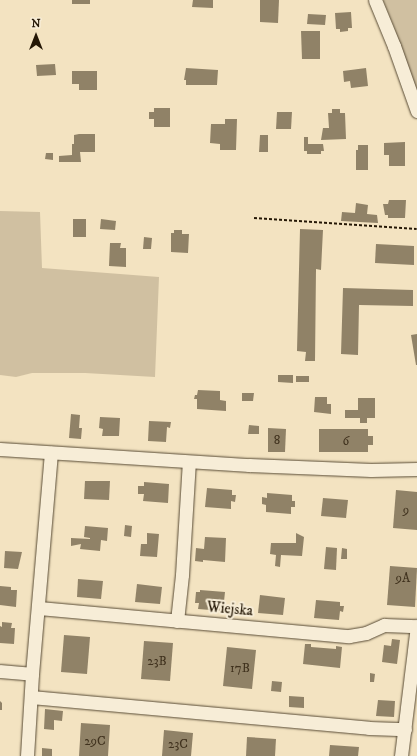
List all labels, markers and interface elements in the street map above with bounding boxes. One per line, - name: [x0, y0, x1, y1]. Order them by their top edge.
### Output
- north arrow: [16, 16, 56, 56]
- text: N: [31, 17, 41, 31]
- house number: 8: [274, 432, 280, 448]
- house number: 6: [343, 433, 349, 449]
- house number: 9: [403, 502, 409, 518]
- house number: 9A: [396, 570, 410, 586]
- street label: Wiejska: [206, 598, 254, 620]
- house number: 23B: [147, 653, 167, 669]
- house number: 17B: [230, 660, 250, 676]
- house number: 29C: [84, 733, 106, 749]
- house number: 23C: [168, 736, 188, 752]

